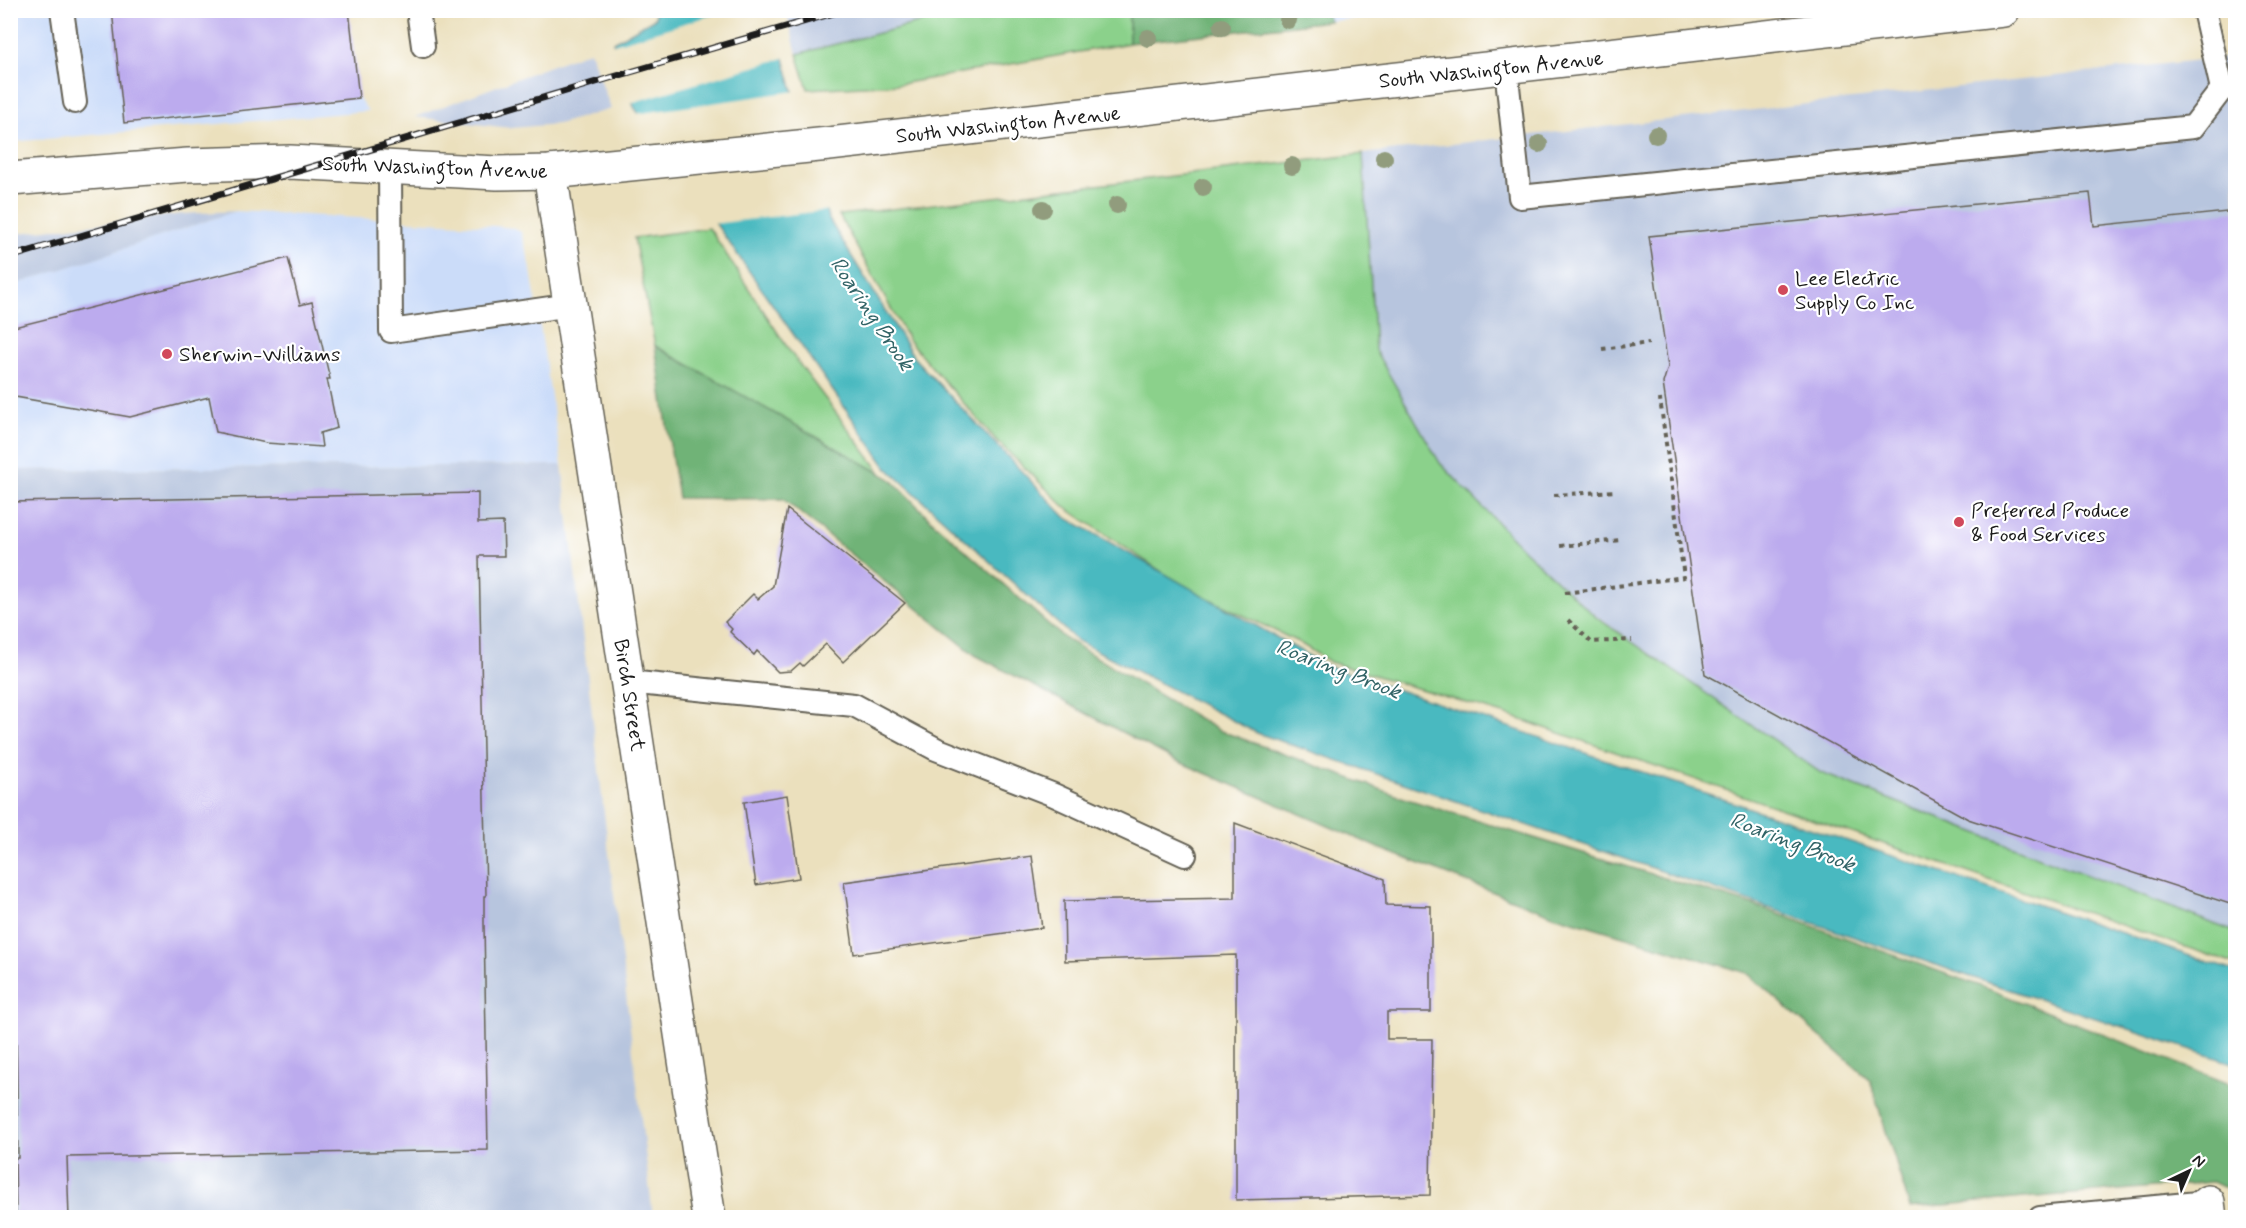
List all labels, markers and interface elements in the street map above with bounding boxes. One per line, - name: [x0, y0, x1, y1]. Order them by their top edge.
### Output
- street label: South Washington Avenue: [1377, 44, 1605, 98]
- street label: South Washington Avenue: [894, 99, 1122, 153]
- street label: South Washington Avenue: [322, 150, 548, 188]
- water label: Roaring Brook: [822, 252, 921, 379]
- place label: Lee Electric Supply Co Inc: [1795, 265, 1915, 317]
- marker: Lee Electric Supply Co Inc: [1776, 283, 1790, 297]
- place label: Sherwin-Williams: [179, 341, 340, 369]
- marker: Sherwin-Williams: [160, 347, 174, 361]
- place label: Preferred Produce & Food Services: [1971, 497, 2129, 549]
- marker: Preferred Produce & Food Services: [1952, 515, 1966, 529]
- water label: Roaring Brook: [1272, 633, 1406, 708]
- street label: Birch Street: [606, 637, 652, 754]
- water label: Roaring Brook: [1726, 806, 1860, 881]
- north arrow: [2159, 1141, 2219, 1201]
- text: N: [2187, 1150, 2210, 1173]

